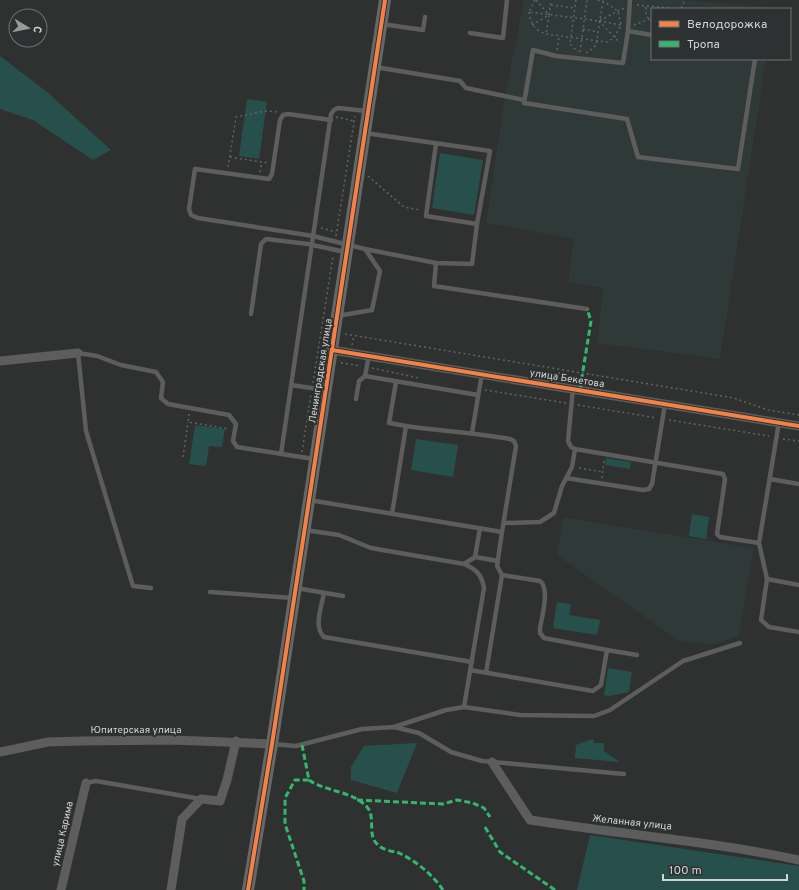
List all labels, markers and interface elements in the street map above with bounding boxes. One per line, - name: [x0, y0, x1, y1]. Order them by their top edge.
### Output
- north arrow: [8, 8, 48, 48]
- legend: [651, 8, 791, 60]
- text: Велодорожка: [687, 17, 767, 33]
- text: С: [29, 25, 44, 34]
- text: Тропа: [687, 37, 720, 53]
- street label: Ленинградская улица: [306, 318, 336, 424]
- street label: улица Бекетова: [529, 367, 605, 391]
- street label: Юпитерская улица: [91, 724, 181, 737]
- street label: улица Карима: [49, 800, 77, 868]
- street label: Желанная улица: [591, 812, 673, 834]
- scale bar: [663, 856, 787, 882]
- text: 100 m: [669, 863, 702, 879]

